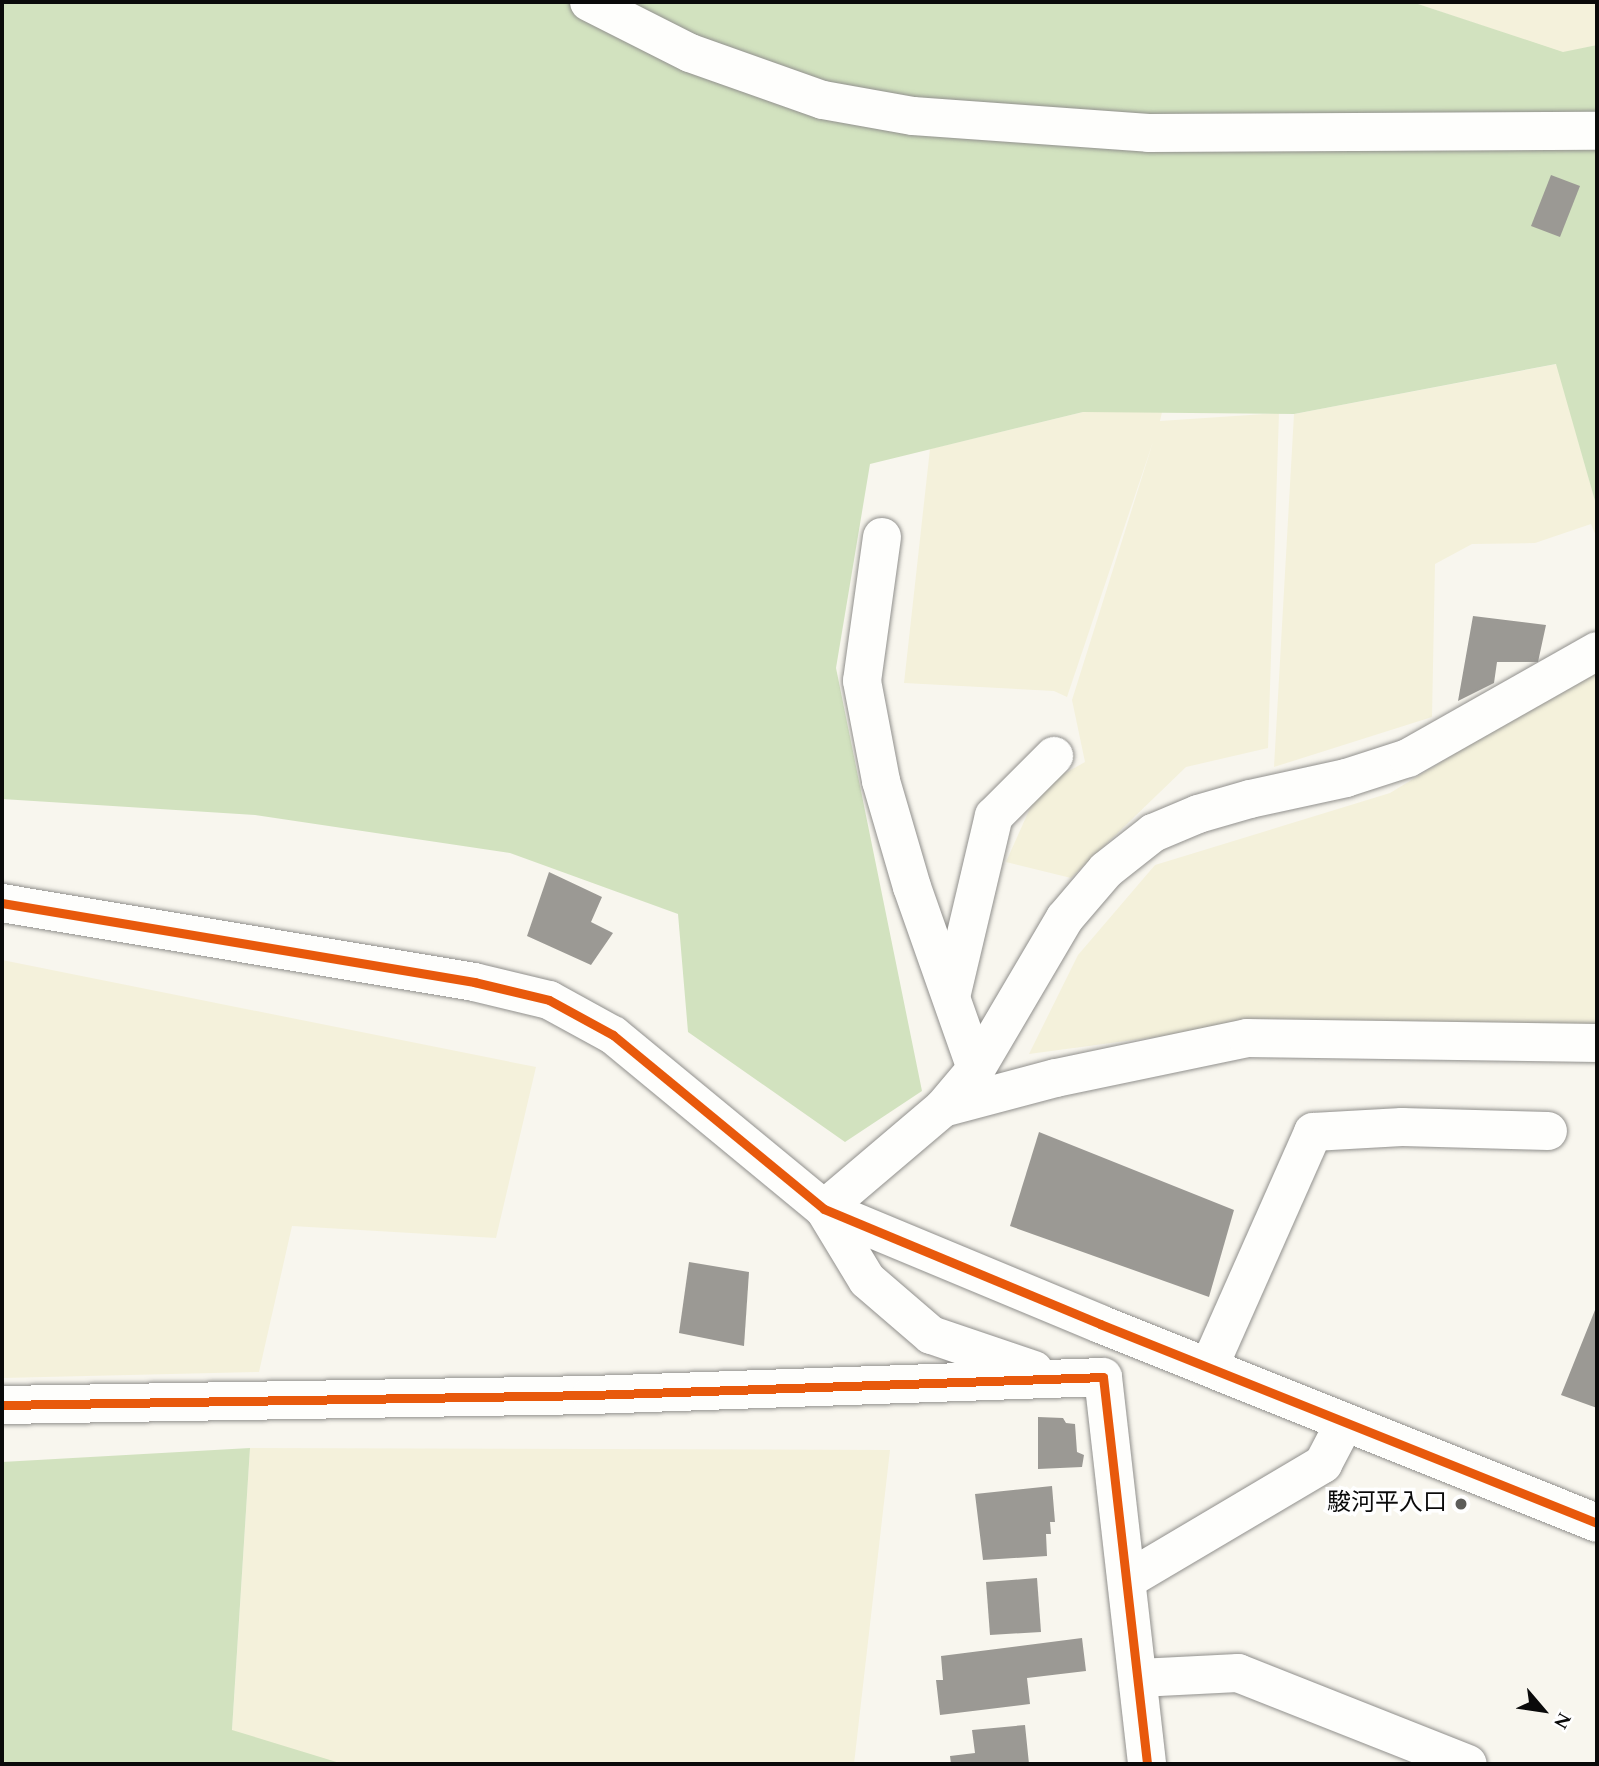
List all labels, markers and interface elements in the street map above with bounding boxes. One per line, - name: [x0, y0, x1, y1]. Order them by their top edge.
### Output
- place label: 駿河平入口: [1327, 1490, 1447, 1518]
- marker: 駿河平入口: [1453, 1496, 1469, 1512]
- north arrow: [1508, 1675, 1578, 1745]
- text: N: [1545, 1707, 1578, 1734]

